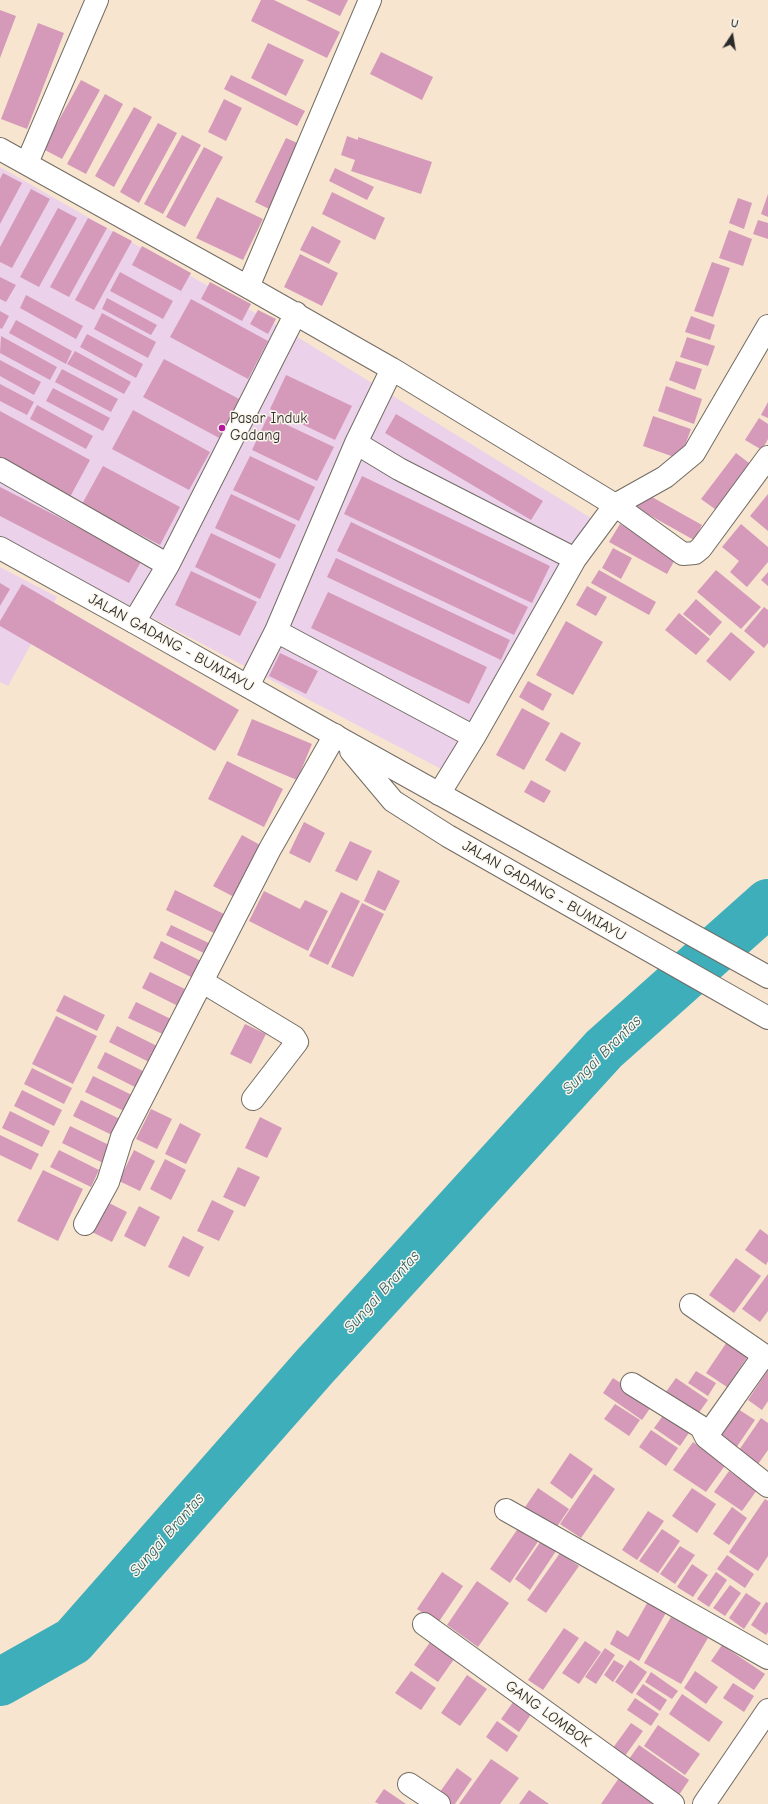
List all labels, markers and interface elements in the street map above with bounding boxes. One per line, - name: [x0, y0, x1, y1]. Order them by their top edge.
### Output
- north arrow: [712, 16, 752, 56]
- text: U: [730, 17, 740, 31]
- place label: Pasar Induk Gadang: [230, 410, 307, 445]
- marker: Pasar Induk Gadang: [217, 423, 227, 433]
- street label: JALAN GADANG - BUMIAYU: [85, 590, 257, 696]
- street label: JALAN GADANG - BUMIAYU: [459, 837, 629, 945]
- water label: Sungai Brantas: [558, 1011, 646, 1099]
- water label: Sungai Brantas: [340, 1247, 424, 1337]
- water label: Sungai Brantas: [126, 1489, 208, 1581]
- street label: GANG LOMBOK: [502, 1677, 594, 1751]

